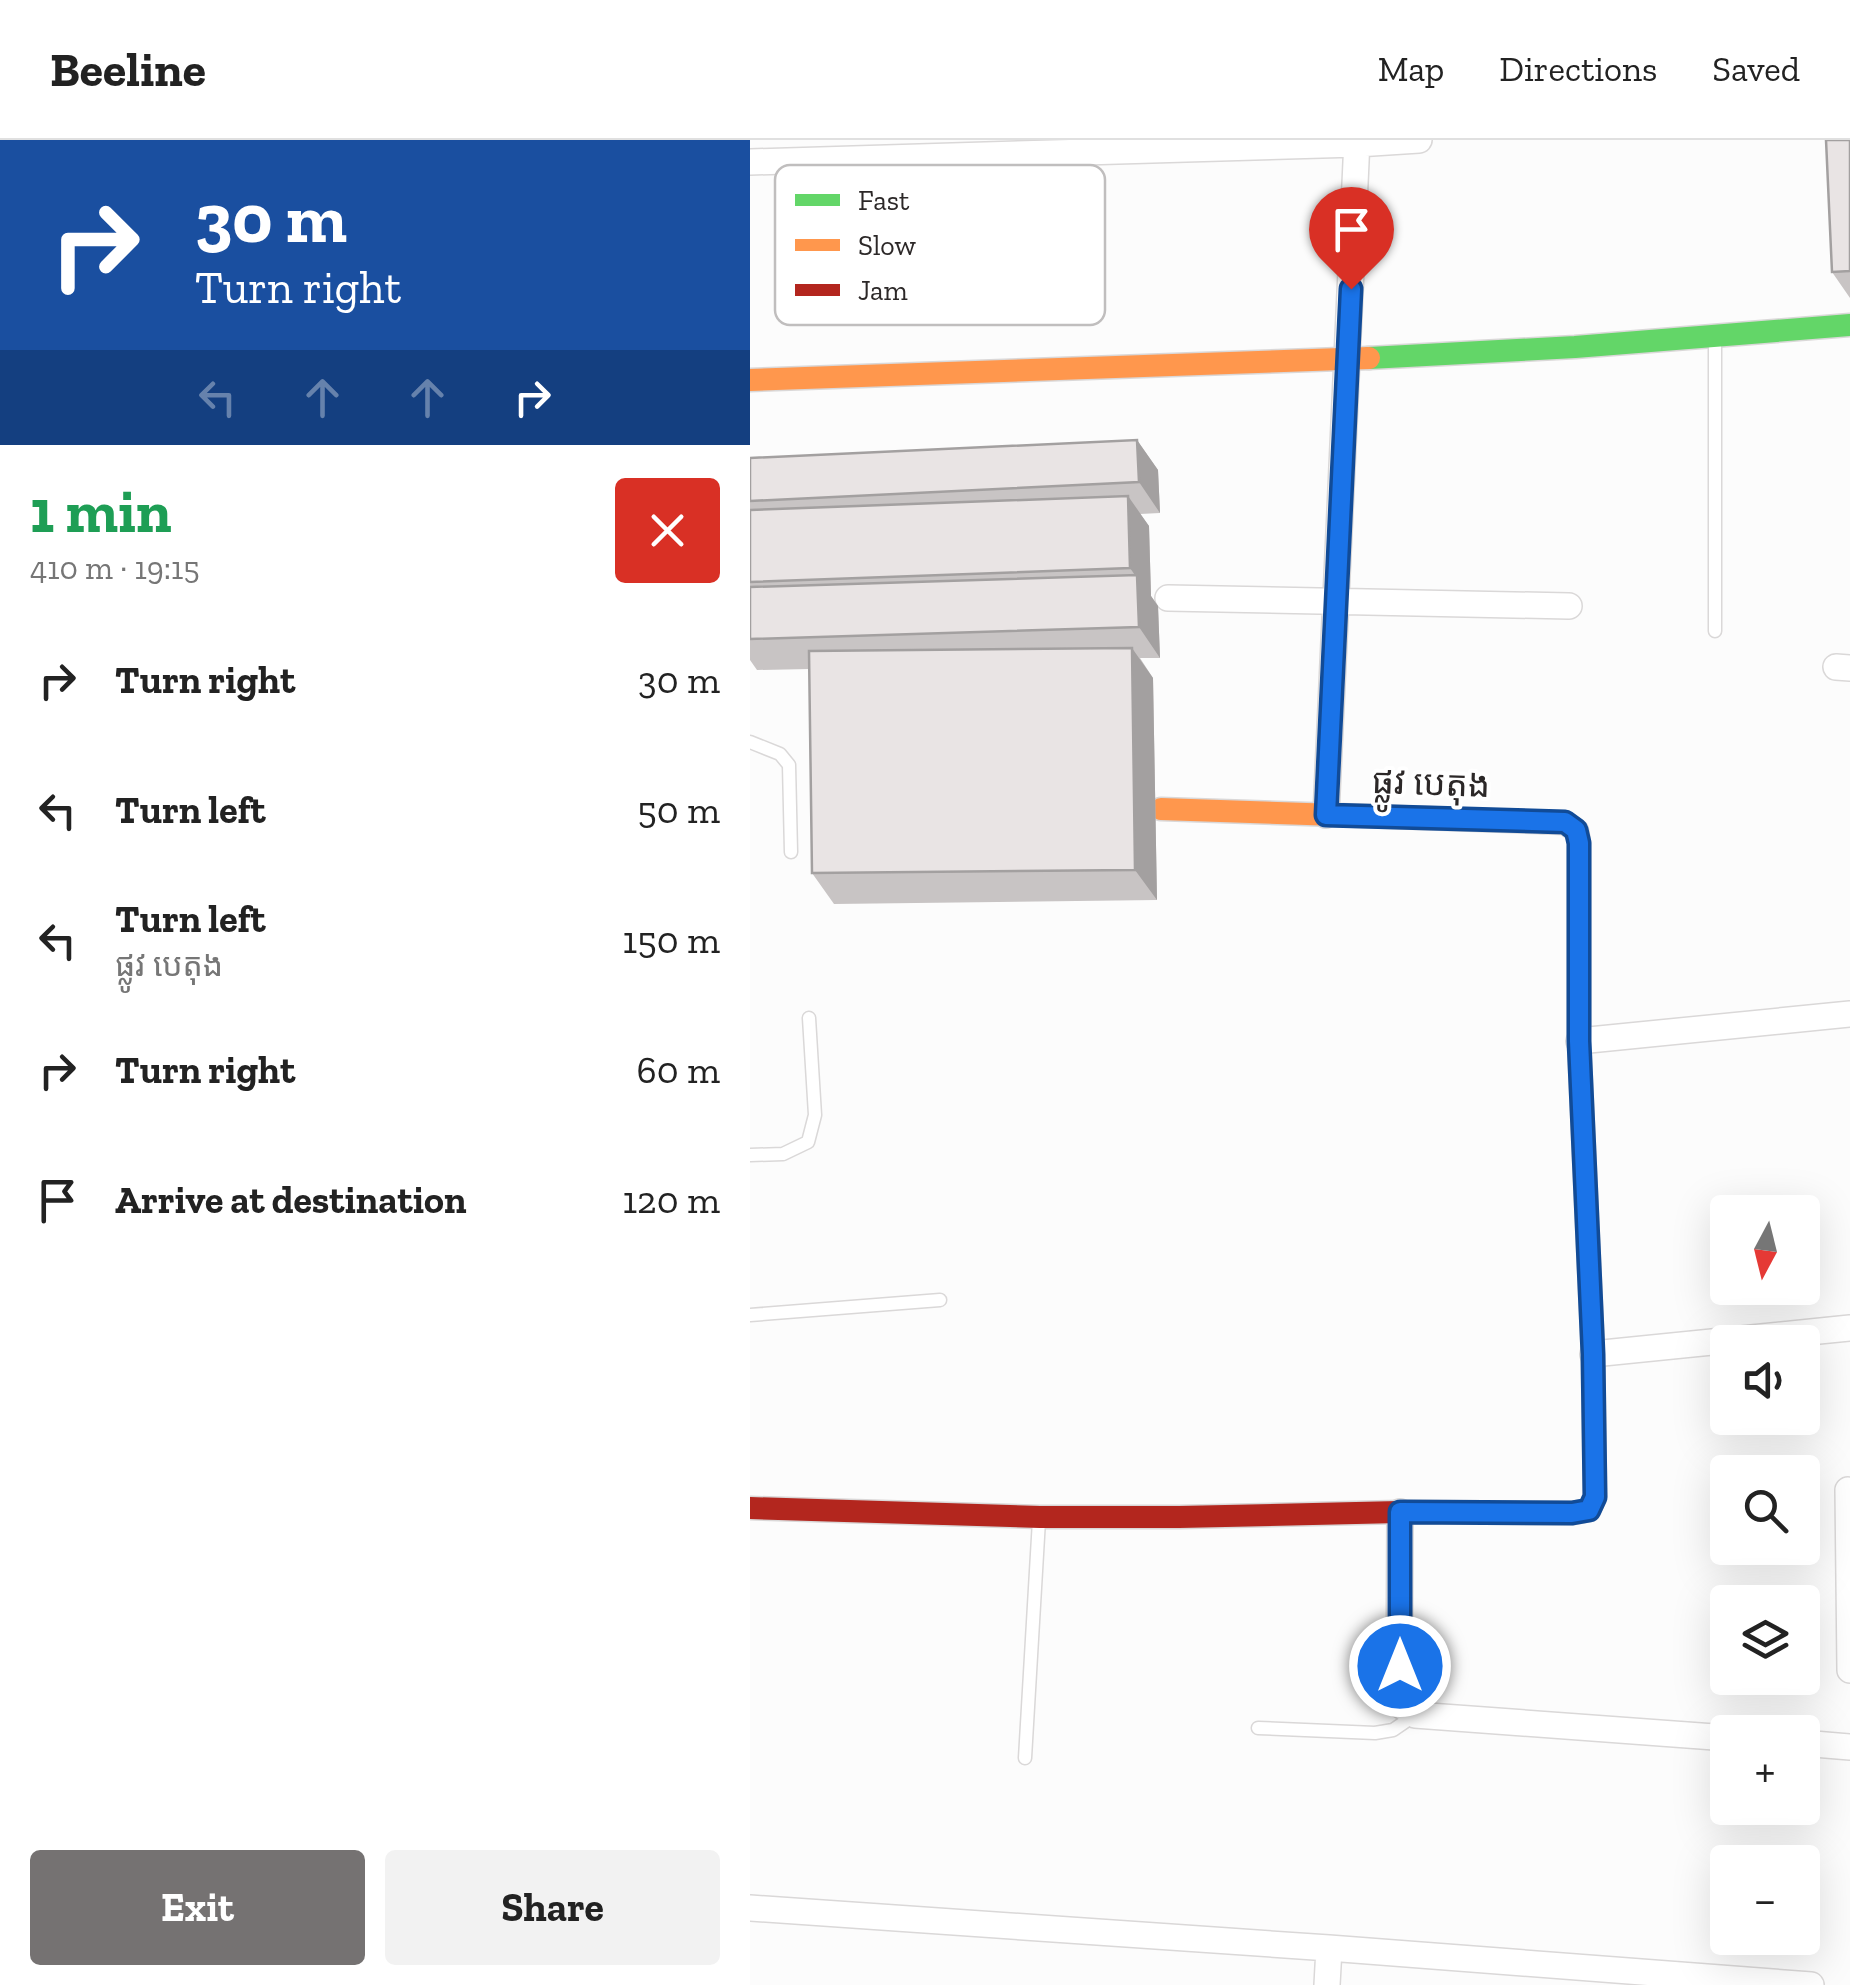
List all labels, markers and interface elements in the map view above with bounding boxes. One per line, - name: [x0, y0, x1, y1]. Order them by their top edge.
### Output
- text: Beeline: [50, 41, 206, 98]
- text: Map: [1378, 48, 1444, 90]
- text: Directions: [1499, 48, 1657, 90]
- text: Saved: [1712, 48, 1800, 90]
- legend: [775, 165, 1105, 325]
- text: 30 m: [195, 176, 347, 260]
- icon: right: [30, 180, 160, 310]
- text: Fast: [858, 184, 910, 217]
- pin: [1309, 187, 1394, 290]
- icon: arrive: [1324, 202, 1379, 257]
- text: Slow: [858, 229, 916, 262]
- text: Turn right: [195, 261, 401, 315]
- text: Jam: [858, 274, 908, 307]
- icon: left: [190, 370, 245, 425]
- icon: ahead: [295, 370, 350, 425]
- icon: ahead: [400, 370, 455, 425]
- icon: right: [505, 370, 560, 425]
- text: 1 min: [30, 475, 172, 547]
- button: close: [615, 478, 720, 583]
- text: 410 m · 19:15: [30, 549, 200, 587]
- icon: right: [30, 653, 85, 708]
- text: Turn right: [115, 657, 295, 703]
- text: 30 m: [638, 657, 720, 703]
- street label: ផ្លូវ បេតុង: [1371, 760, 1491, 816]
- icon: left: [30, 783, 85, 838]
- text: Turn left: [115, 787, 266, 833]
- text: 50 m: [637, 787, 720, 833]
- text: Turn left: [115, 896, 266, 942]
- icon: left: [30, 913, 85, 968]
- text: 150 m: [623, 917, 720, 963]
- text: ផ្លូវ បេតុង: [115, 946, 223, 984]
- icon: right: [30, 1043, 85, 1098]
- text: Turn right: [115, 1047, 295, 1093]
- text: 60 m: [637, 1047, 720, 1093]
- icon: arrive: [30, 1173, 85, 1228]
- text: Arrive at destination: [115, 1177, 466, 1223]
- text: 120 m: [622, 1177, 720, 1223]
- north arrow: [1710, 1195, 1820, 1305]
- map controls: [1710, 1195, 1820, 1955]
- button: sound: [1710, 1325, 1820, 1435]
- button: search: [1710, 1455, 1820, 1565]
- button: layers: [1710, 1585, 1820, 1695]
- position arrow: [1348, 1614, 1452, 1718]
- button: +: [1710, 1715, 1820, 1825]
- button: −: [1710, 1845, 1820, 1955]
- button: Exit: [30, 1850, 365, 1965]
- button: Share: [385, 1850, 720, 1965]

